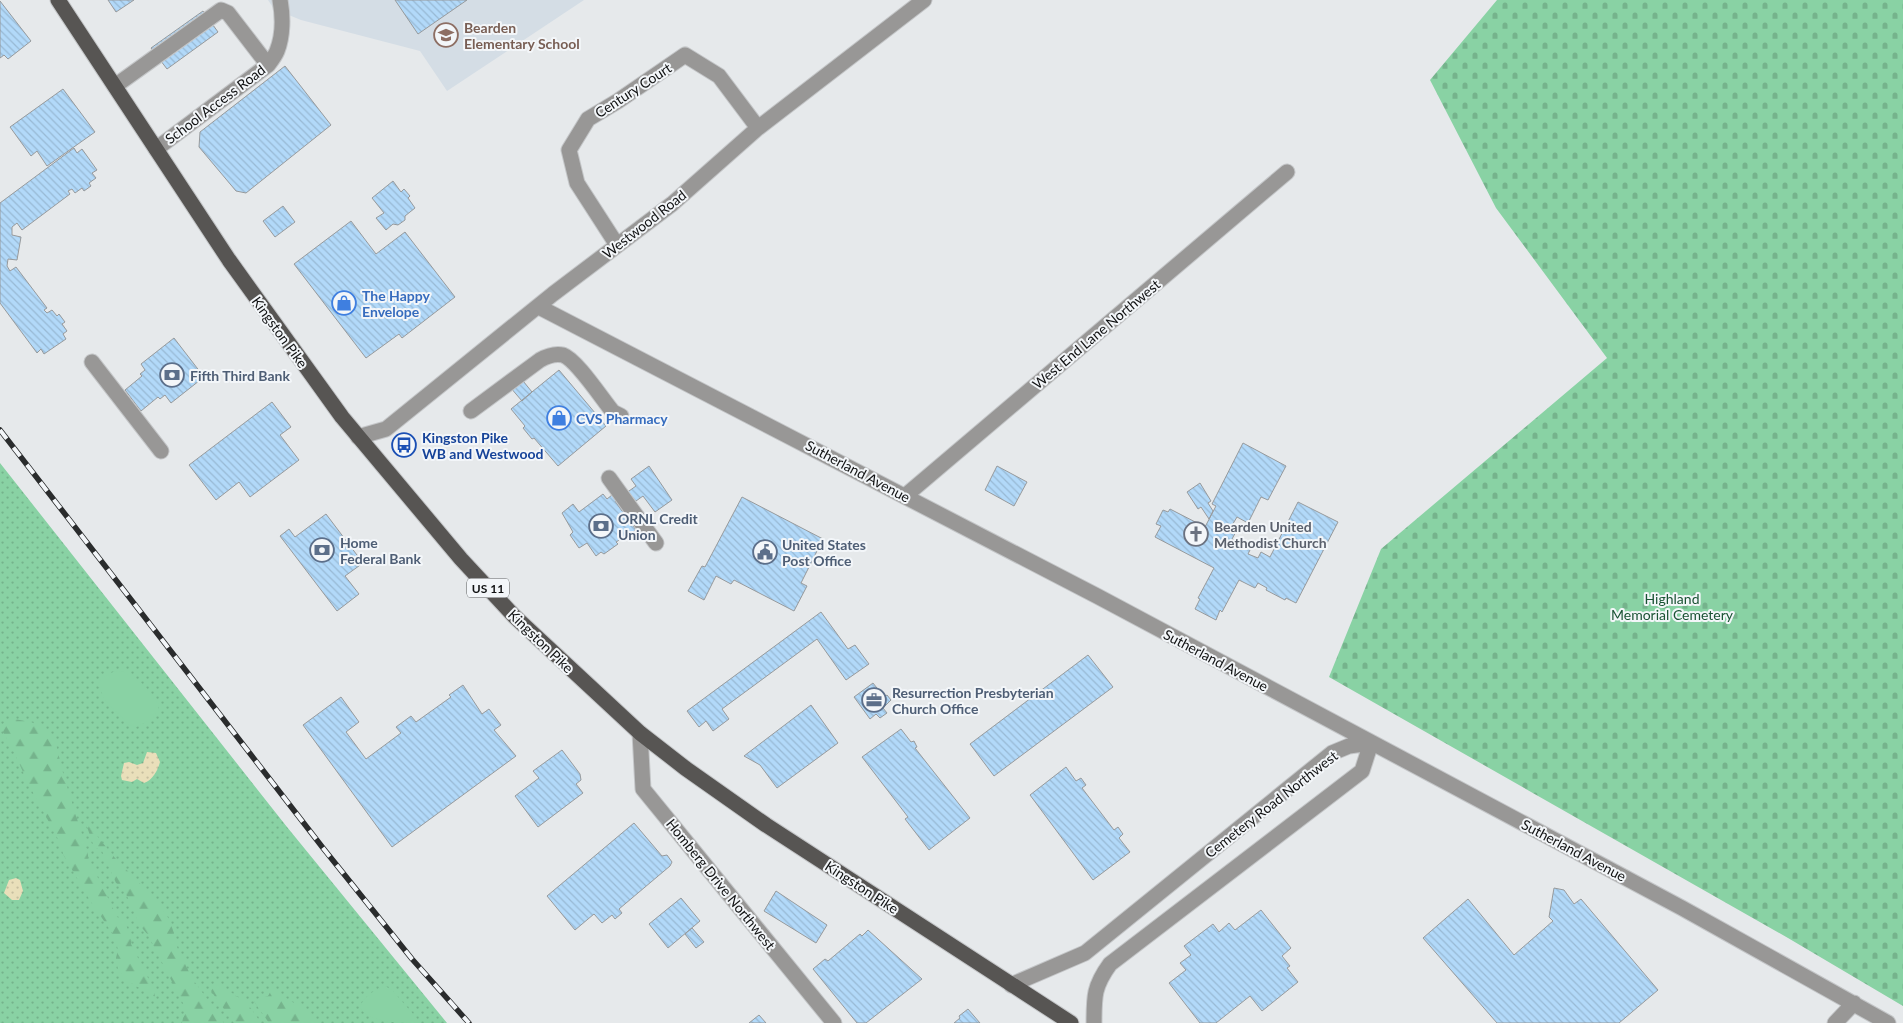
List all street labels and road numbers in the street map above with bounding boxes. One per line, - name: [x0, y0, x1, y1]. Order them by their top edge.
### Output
- street label: Century Court: [592, 59, 674, 121]
- street label: School Access Road: [162, 61, 268, 147]
- street label: Westwood Road: [599, 186, 689, 262]
- street label: West End Lane Northwest: [1029, 276, 1163, 392]
- street label: Kingston Pike: [248, 293, 312, 371]
- street label: Sutherland Avenue: [803, 436, 913, 506]
- road number: US 11: [467, 578, 509, 598]
- street label: Kingston Pike: [505, 606, 577, 676]
- street label: Sutherland Avenue: [1161, 625, 1271, 695]
- street label: Cemetery Road Northwest: [1201, 747, 1341, 861]
- street label: Homberg Drive Northwest: [663, 815, 779, 953]
- street label: Sutherland Avenue: [1519, 815, 1629, 885]
- street label: Kingston Pike: [822, 857, 902, 917]

